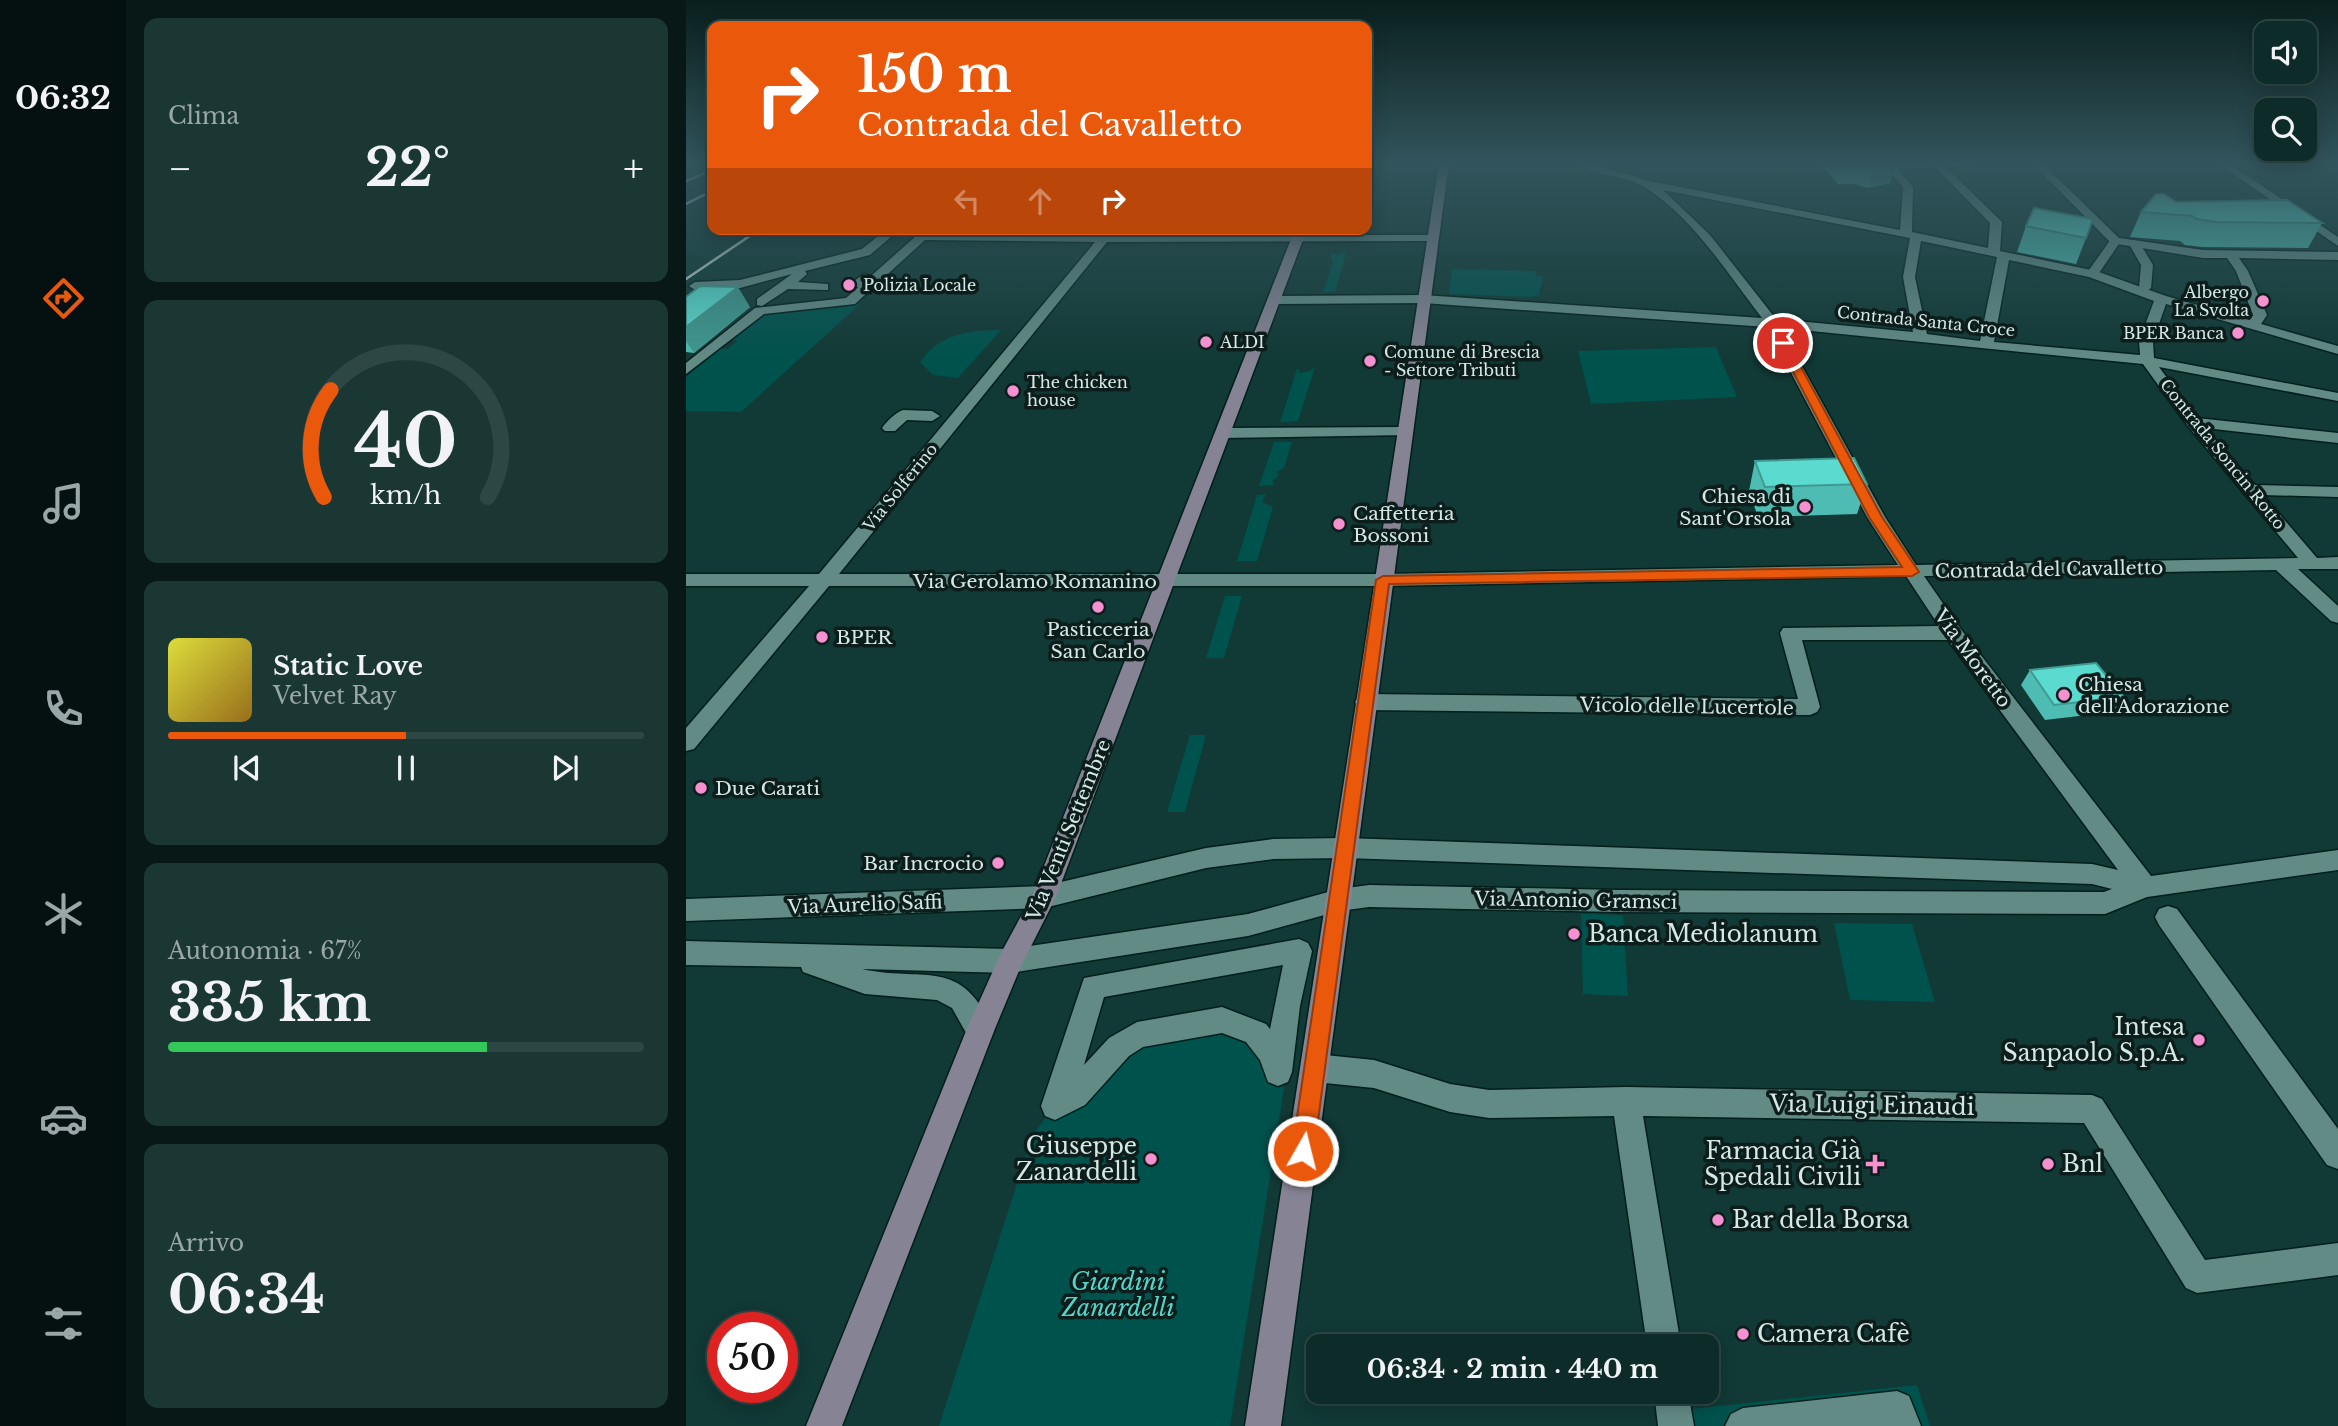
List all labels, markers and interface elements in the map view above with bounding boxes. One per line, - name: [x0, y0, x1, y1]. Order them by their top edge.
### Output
- map controls: [2254, 21, 2317, 161]
- button: sound: [2254, 21, 2317, 84]
- text: 150 m: [857, 44, 1012, 105]
- icon: right: [742, 49, 833, 140]
- text: 06:32: [15, 78, 111, 118]
- button: search: [2254, 98, 2317, 161]
- text: Clima: [168, 102, 239, 130]
- text: Contrada del Cavalletto: [857, 105, 1242, 145]
- text: 22°: [365, 136, 450, 200]
- text: −: [168, 145, 192, 192]
- text: +: [623, 145, 644, 192]
- icon: left: [948, 182, 986, 220]
- icon: ahead: [1021, 182, 1059, 220]
- icon: right: [1094, 182, 1132, 220]
- icon: directions: [39, 274, 88, 323]
- place label: Polizia Locale: [863, 275, 976, 295]
- marker: Polizia Locale: [841, 277, 857, 293]
- place label: Albergo La Svolta: [2174, 282, 2249, 320]
- marker: Albergo La Svolta: [2255, 293, 2271, 309]
- street label: Contrada Santa Croce: [1836, 302, 2016, 340]
- pin: [1753, 313, 1813, 373]
- place label: BPER Banca: [2123, 323, 2224, 343]
- icon: arrive: [1764, 324, 1802, 362]
- marker: BPER Banca: [2230, 325, 2246, 341]
- place label: ALDI: [1219, 332, 1265, 352]
- marker: ALDI: [1198, 334, 1214, 350]
- place label: Comune di Brescia - Settore Tributi: [1384, 342, 1540, 380]
- marker: Comune di Brescia - Settore Tributi: [1362, 353, 1378, 369]
- place label: The chicken house: [1027, 372, 1128, 410]
- street label: Contrada Soncin Rotto: [2156, 375, 2290, 533]
- marker: The chicken house: [1005, 383, 1021, 399]
- text: 40: [354, 397, 458, 488]
- street label: Via Solferino: [858, 439, 942, 536]
- icon: music: [39, 479, 88, 528]
- text: km/h: [371, 480, 441, 511]
- place label: Chiesa di Sant'Orsola: [1679, 485, 1792, 530]
- marker: Chiesa di Sant'Orsola: [1797, 499, 1813, 515]
- place label: Caffetteria Bossoni: [1353, 502, 1455, 547]
- marker: Caffetteria Bossoni: [1331, 516, 1347, 532]
- street label: Contrada del Cavalletto: [1934, 556, 2164, 583]
- street label: Via Gerolamo Romanino: [912, 570, 1157, 593]
- marker: Pasticceria San Carlo: [1090, 599, 1106, 615]
- street label: Via Moretto: [1929, 604, 2016, 712]
- place label: Pasticceria San Carlo: [1047, 618, 1150, 663]
- place label: BPER: [836, 626, 893, 649]
- marker: BPER: [814, 629, 830, 645]
- text: Static Love: [273, 650, 423, 682]
- place label: Chiesa dell'Adorazione: [2078, 673, 2230, 718]
- text: Velvet Ray: [273, 682, 397, 710]
- icon: phone: [39, 684, 88, 733]
- marker: Chiesa dell'Adorazione: [2056, 687, 2072, 703]
- street label: Vicolo delle Lucertole: [1579, 693, 1794, 720]
- street label: Via Venti Settembre: [1021, 736, 1115, 925]
- icon: previous: [228, 749, 266, 787]
- icon: pause: [387, 749, 425, 787]
- icon: next: [546, 749, 584, 787]
- place label: Due Carati: [715, 777, 820, 800]
- marker: Due Carati: [693, 780, 709, 796]
- place label: Bar Incrocio: [863, 852, 984, 875]
- marker: Bar Incrocio: [990, 855, 1006, 871]
- street label: Via Antonio Gramsci: [1473, 887, 1678, 914]
- icon: climate: [39, 889, 88, 938]
- street label: Via Aurelio Saffi: [786, 890, 943, 919]
- place label: Banca Mediolanum: [1588, 920, 1818, 948]
- marker: Banca Mediolanum: [1566, 926, 1582, 942]
- text: Autonomia · 67%: [168, 937, 362, 965]
- text: 335 km: [168, 971, 371, 1035]
- place label: Intesa Sanpaolo S.p.A.: [2003, 1013, 2185, 1067]
- marker: Intesa Sanpaolo S.p.A.: [2191, 1032, 2207, 1048]
- street label: Via Luigi Einaudi: [1768, 1089, 1975, 1121]
- icon: car: [39, 1094, 88, 1143]
- position arrow: [1266, 1114, 1340, 1188]
- place label: Giuseppe Zanardelli: [1016, 1132, 1137, 1186]
- place label: Farmacia Già Spedali Civili: [1704, 1137, 1861, 1191]
- place label: Bnl: [2062, 1150, 2103, 1178]
- marker: Giuseppe Zanardelli: [1143, 1151, 1159, 1167]
- marker: Farmacia Già Spedali Civili: [1867, 1156, 1883, 1172]
- marker: Bnl: [2040, 1156, 2056, 1172]
- place label: Bar della Borsa: [1732, 1206, 1909, 1234]
- marker: Bar della Borsa: [1710, 1212, 1726, 1228]
- text: Arrivo: [168, 1229, 244, 1257]
- text: 06:34: [168, 1263, 325, 1327]
- park label: Giardini Zanardelli: [1061, 1268, 1174, 1322]
- icon: filters: [39, 1299, 88, 1348]
- speed limit sign: 50: [707, 1312, 798, 1403]
- place label: Camera Cafè: [1757, 1320, 1910, 1348]
- marker: Camera Cafè: [1735, 1326, 1751, 1342]
- text: 06:34 · 2 min · 440 m: [1367, 1353, 1658, 1385]

